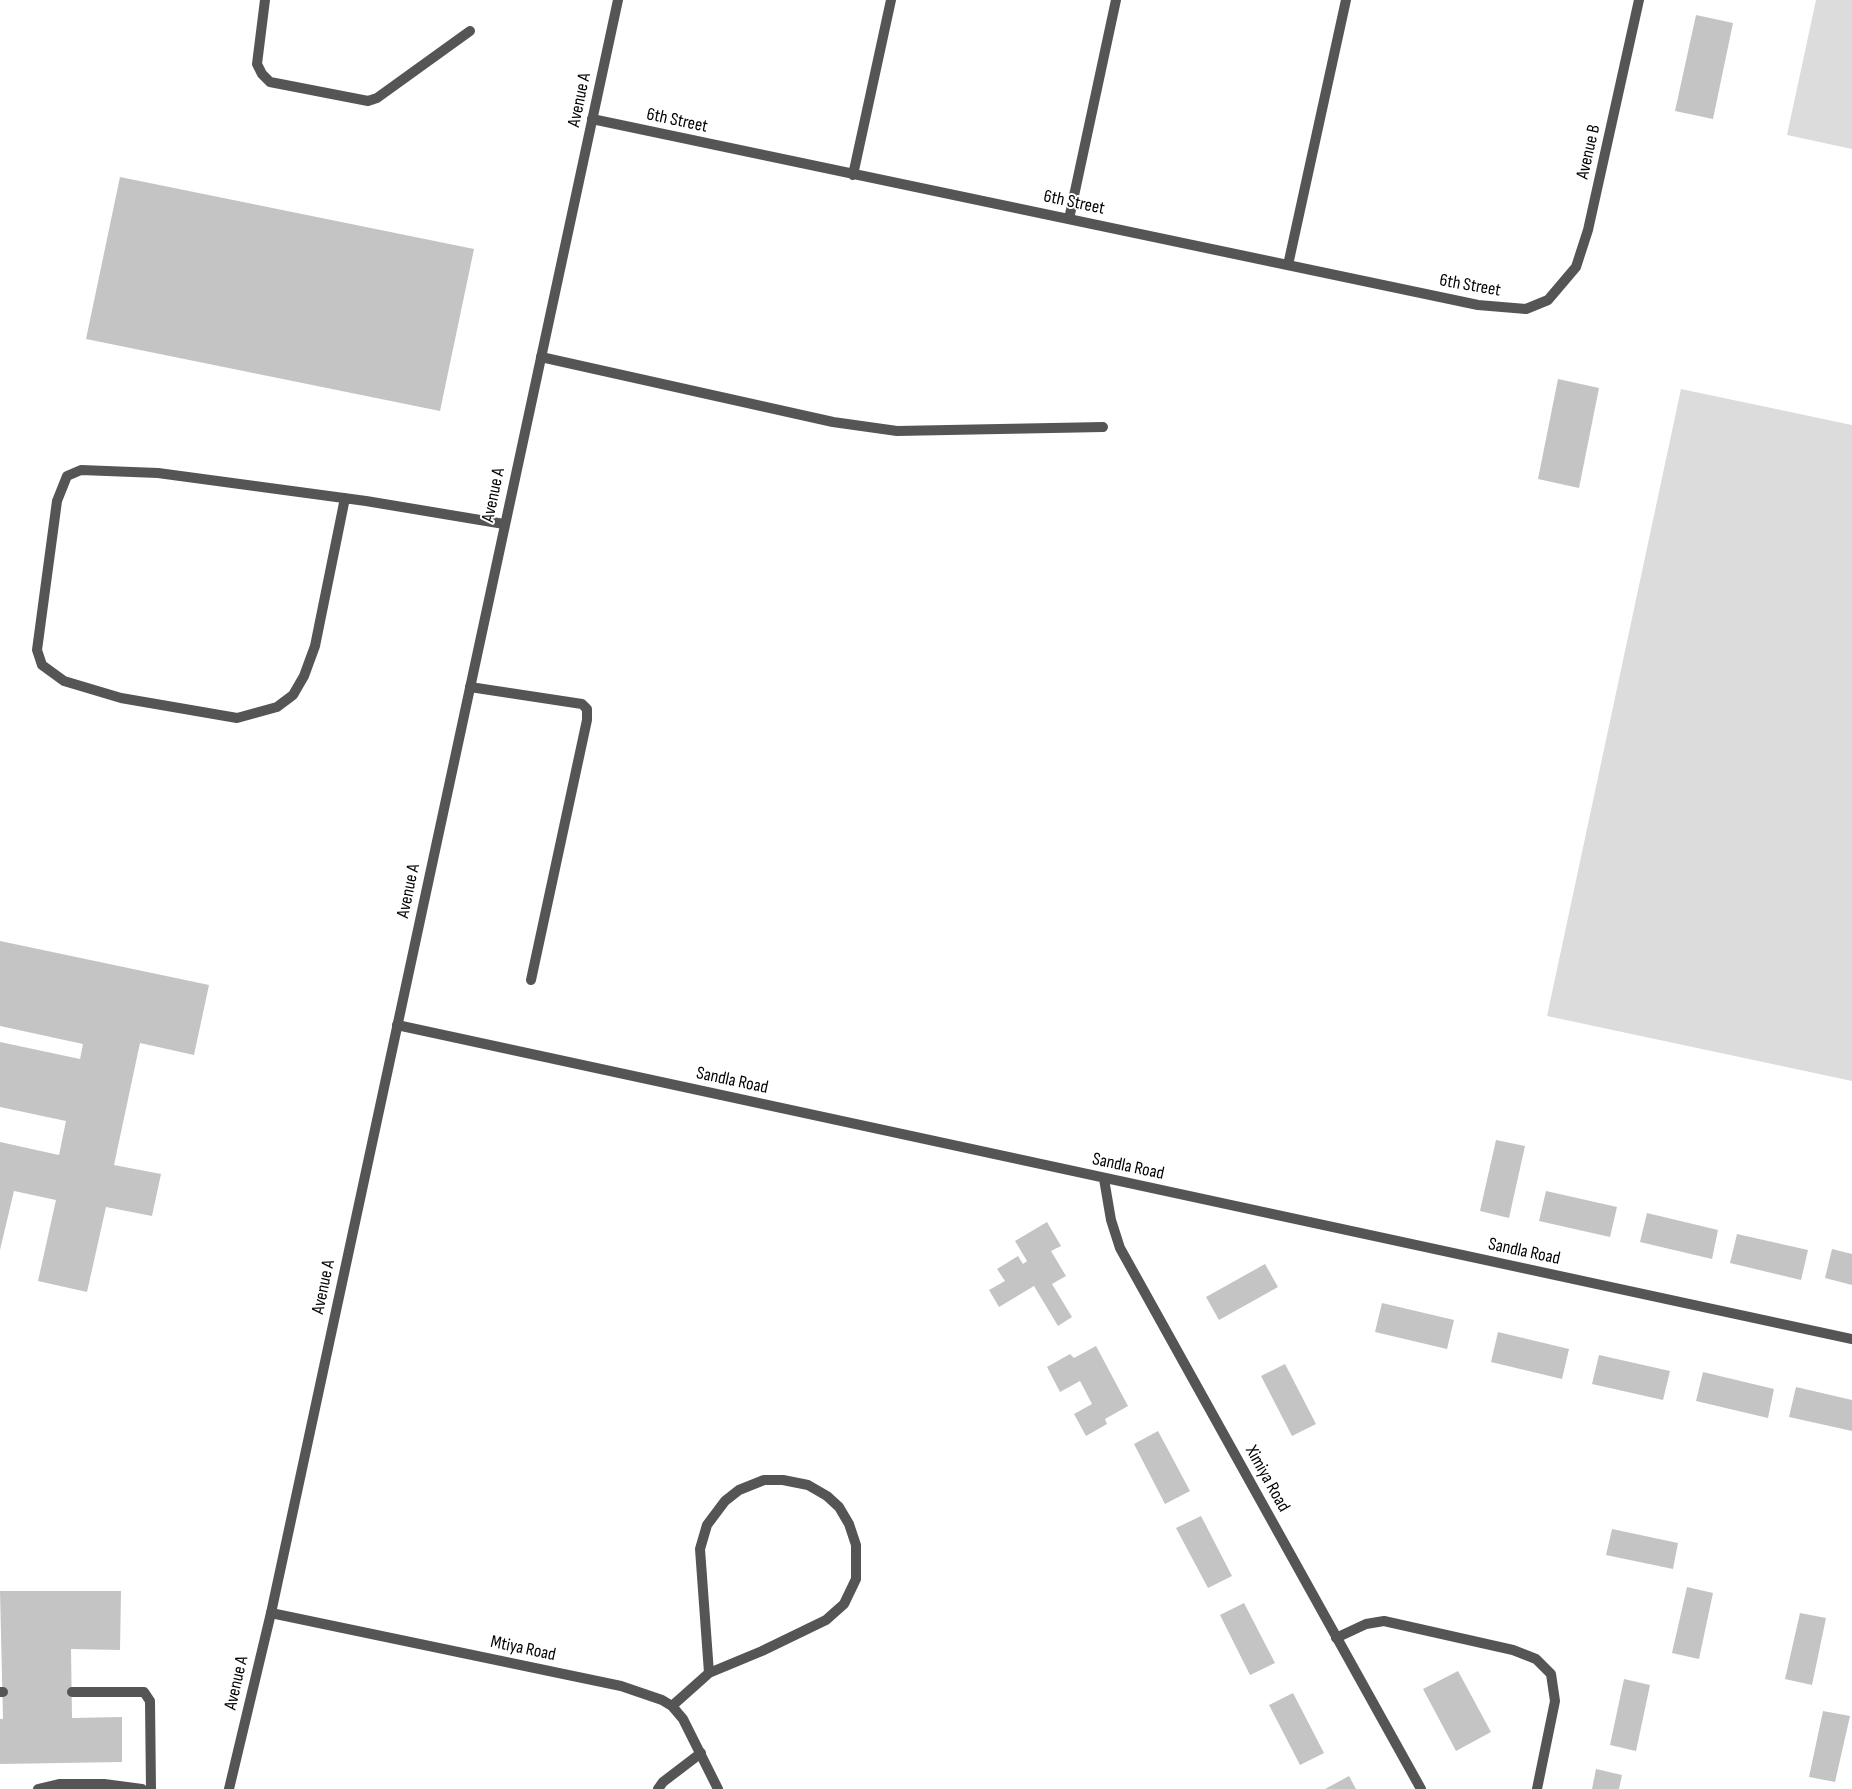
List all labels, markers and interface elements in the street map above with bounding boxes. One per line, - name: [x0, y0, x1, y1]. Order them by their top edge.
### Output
- street label: Avenue A: [564, 71, 596, 129]
- street label: 6th Street: [644, 104, 710, 138]
- street label: Avenue B: [1572, 123, 1606, 181]
- street label: 6th Street: [1041, 186, 1107, 220]
- street label: 6th Street: [1438, 270, 1502, 302]
- street label: Avenue A: [478, 466, 510, 524]
- street label: Avenue A: [393, 862, 425, 920]
- street label: Sandla Road: [694, 1063, 770, 1099]
- street label: Sandla Road: [1090, 1149, 1166, 1185]
- street label: Sandla Road: [1486, 1234, 1562, 1270]
- street label: Avenue A: [308, 1258, 340, 1316]
- street label: Ximiya Road: [1240, 1442, 1294, 1516]
- street label: Mtiya Road: [488, 1632, 558, 1666]
- street label: Avenue A: [220, 1654, 254, 1712]

